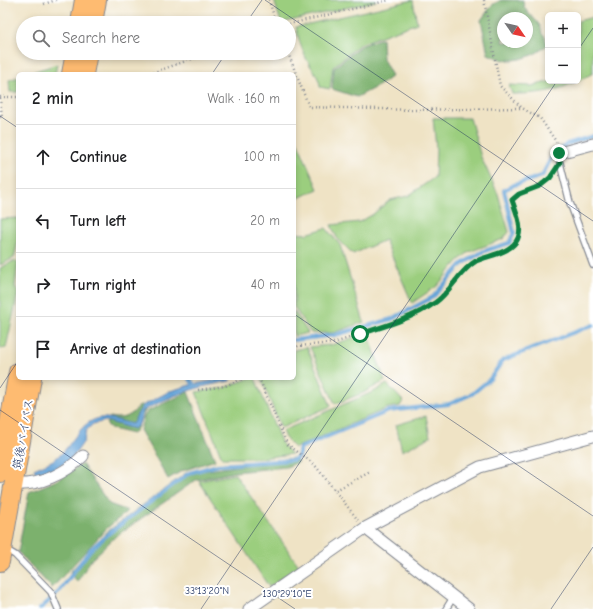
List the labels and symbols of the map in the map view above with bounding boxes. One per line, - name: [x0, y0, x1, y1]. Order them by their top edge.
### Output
- north arrow: [497, 12, 533, 48]
- route end: [550, 144, 568, 162]
- route start: [351, 325, 369, 343]
- street label: 筑後バイパス: [10, 397, 36, 471]
- text: 33°13'20"N: [185, 585, 229, 597]
- text: 130°29'10"E: [263, 588, 311, 600]

